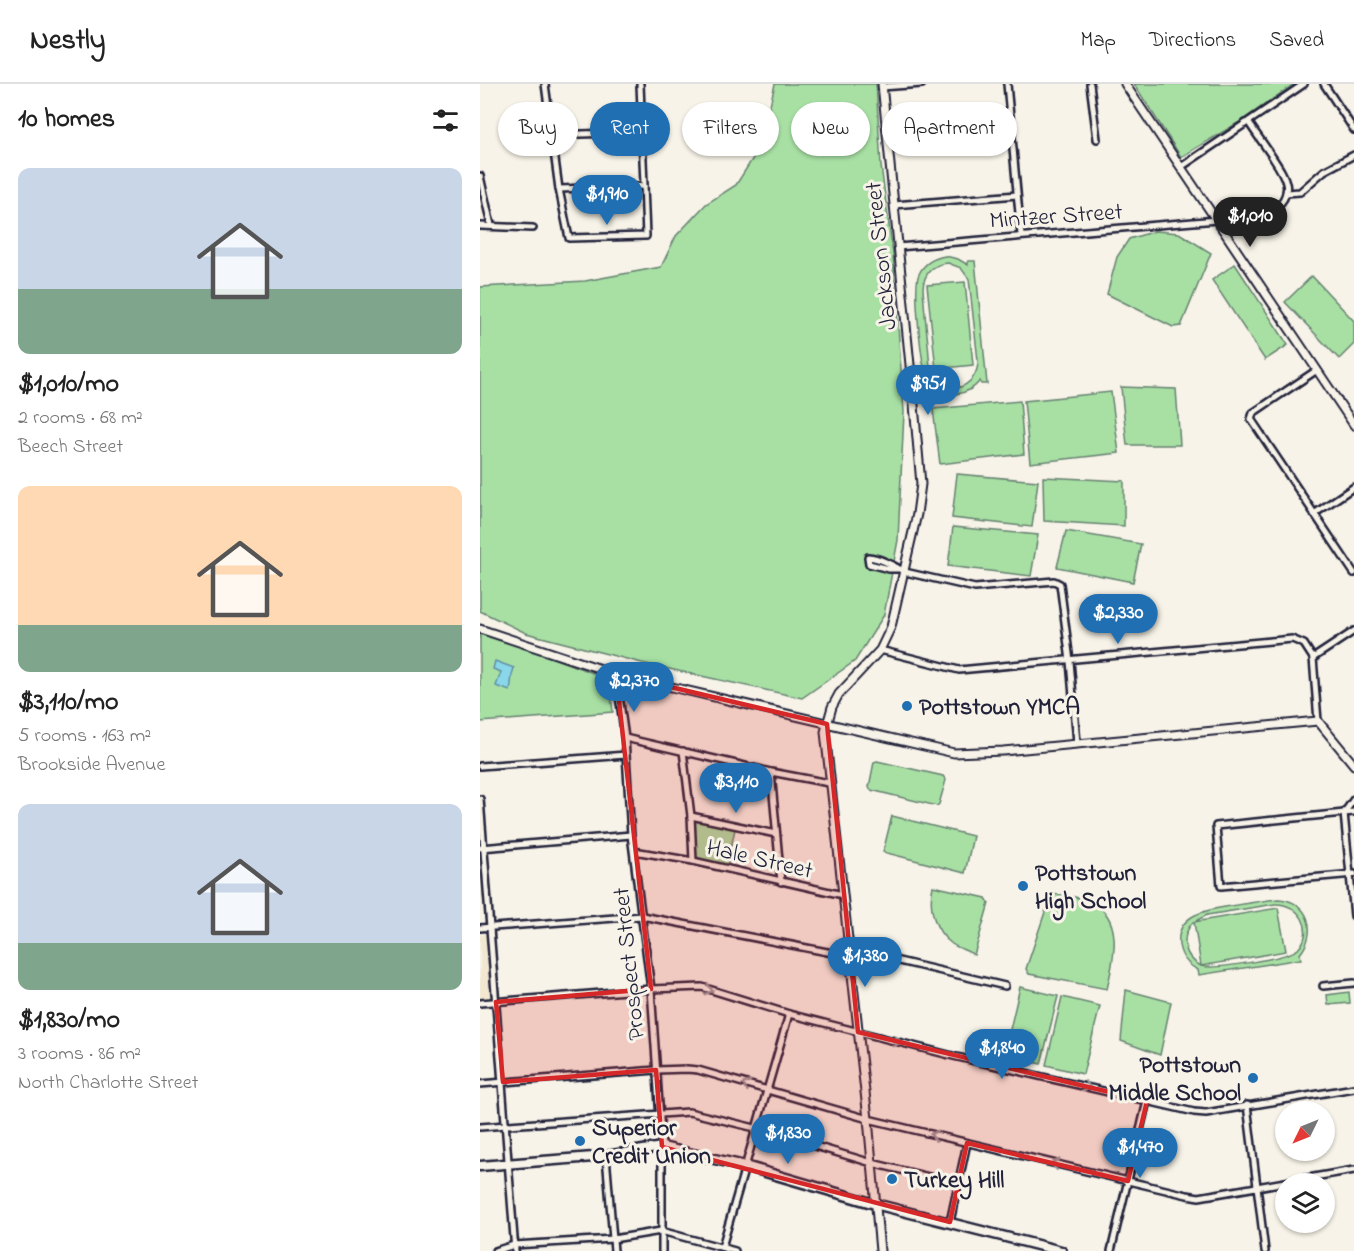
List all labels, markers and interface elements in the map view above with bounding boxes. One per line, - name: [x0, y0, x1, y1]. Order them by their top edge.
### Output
- text: Nestly: [30, 21, 105, 62]
- text: Map: [1080, 26, 1116, 56]
- text: Directions: [1149, 26, 1236, 56]
- text: Saved: [1269, 26, 1324, 56]
- text: 10 homes: [18, 101, 115, 139]
- chip: Buy: [498, 102, 578, 156]
- chip: Rent: [590, 102, 670, 156]
- chip: Filters: [682, 102, 779, 156]
- chip: New: [791, 102, 870, 156]
- chip: Apartment: [882, 102, 1017, 156]
- icon: filters: [429, 104, 462, 137]
- pin: $1,910: [558, 175, 656, 226]
- text: $1,910: [586, 180, 628, 209]
- street label: Jackson Street: [857, 180, 908, 332]
- street label: Mintzer Street: [988, 195, 1124, 240]
- pin: $1,010: [1201, 197, 1299, 248]
- text: $1,010: [1227, 202, 1273, 231]
- icon: home: [186, 207, 294, 315]
- pin: $951: [892, 365, 964, 416]
- text: $1,010/mo: [18, 366, 119, 404]
- text: $951: [910, 370, 946, 399]
- text: 2 rooms · 68 m²: [18, 404, 143, 433]
- text: Beech Street: [18, 433, 123, 462]
- icon: home: [186, 525, 294, 633]
- pin: $2,330: [1069, 594, 1167, 645]
- text: $2,330: [1093, 599, 1143, 628]
- pin: $2,370: [585, 662, 683, 713]
- text: $2,370: [609, 667, 659, 696]
- text: $3,110/mo: [18, 684, 118, 722]
- place label: Pottstown YMCA: [919, 691, 1080, 726]
- marker: Pottstown YMCA: [900, 699, 914, 713]
- text: 5 rooms · 163 m²: [18, 722, 151, 751]
- text: Brookside Avenue: [18, 751, 165, 780]
- pin: $3,110: [687, 763, 785, 814]
- text: $3,110: [713, 768, 759, 797]
- street label: Hale Street: [703, 831, 816, 890]
- icon: home: [186, 843, 294, 951]
- place label: Pottstown High School: [1035, 857, 1146, 921]
- marker: Pottstown High School: [1016, 879, 1030, 893]
- street label: Prospect Street: [605, 886, 656, 1042]
- pin: $1,380: [816, 937, 914, 988]
- text: $1,380: [842, 942, 888, 971]
- one-way arrow: [704, 982, 714, 995]
- text: $1,830/mo: [18, 1002, 120, 1040]
- pin: $1,840: [953, 1029, 1051, 1080]
- one-way arrow: [892, 1034, 902, 1047]
- text: $1,840: [979, 1034, 1025, 1063]
- text: 3 rooms · 86 m²: [18, 1040, 141, 1069]
- place label: Pottstown Middle School: [1109, 1049, 1241, 1112]
- text: North Charlotte Street: [18, 1069, 198, 1098]
- marker: Pottstown Middle School: [1246, 1071, 1260, 1085]
- one-way arrow: [741, 1080, 752, 1092]
- one-way arrow: [1081, 1080, 1091, 1093]
- north arrow: [1275, 1101, 1335, 1161]
- map controls: [1275, 1101, 1335, 1233]
- place label: Superior Credit Union: [592, 1112, 711, 1175]
- pin: $1,830: [739, 1114, 837, 1165]
- text: $1,830: [765, 1119, 811, 1148]
- pin: $1,470: [1091, 1128, 1189, 1179]
- one-way arrow: [929, 1130, 939, 1143]
- text: $1,470: [1116, 1133, 1164, 1162]
- marker: Superior Credit Union: [573, 1134, 587, 1148]
- one-way arrow: [1051, 1159, 1061, 1172]
- place label: Turkey Hill: [904, 1164, 1004, 1200]
- marker: Turkey Hill: [885, 1172, 899, 1186]
- button: layers: [1275, 1173, 1335, 1233]

